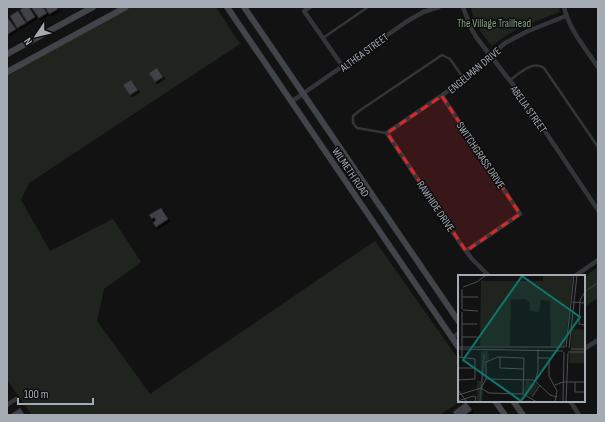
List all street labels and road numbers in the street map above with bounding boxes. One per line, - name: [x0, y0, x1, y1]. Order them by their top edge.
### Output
- street label: ALTHEA STREET: [337, 30, 391, 75]
- street label: ENGELMAN DRIVE: [445, 44, 503, 96]
- street label: ABELIA STREET: [507, 82, 550, 136]
- street label: SWITCHGRASS DRIVE: [453, 119, 508, 191]
- street label: WILMETH ROAD: [329, 145, 372, 199]
- street label: RAWHIDE DRIVE: [414, 178, 457, 234]

